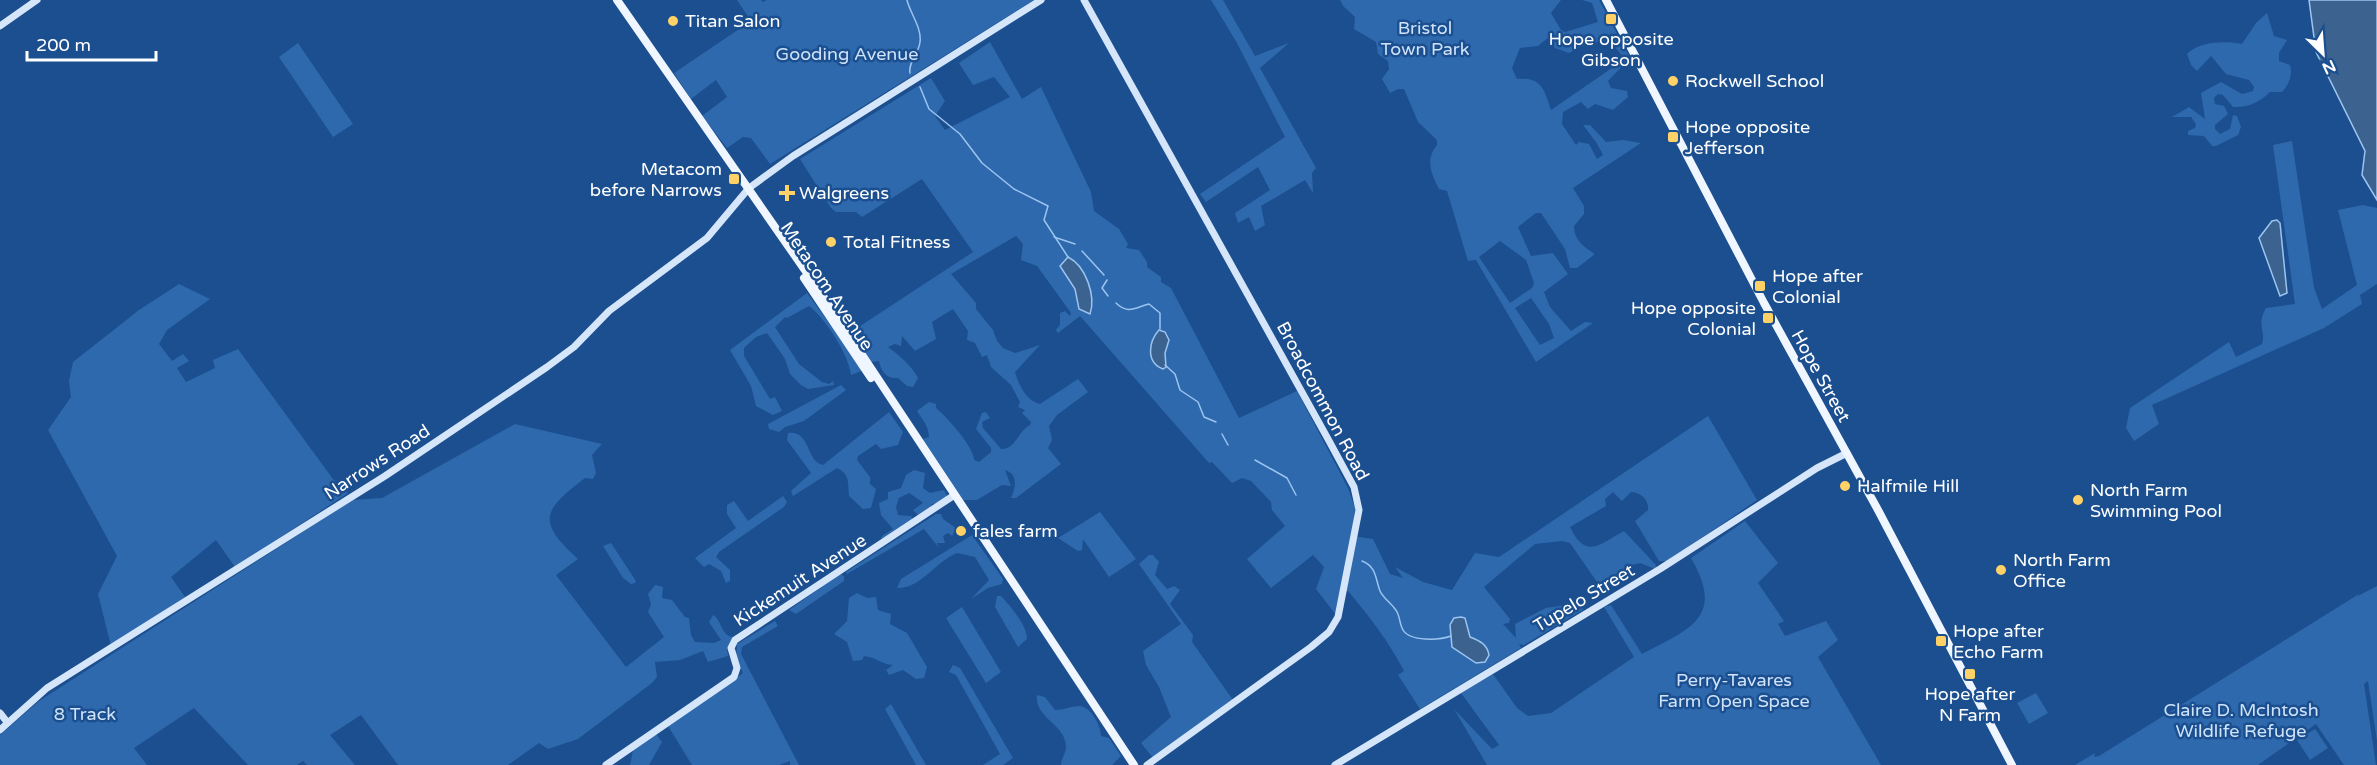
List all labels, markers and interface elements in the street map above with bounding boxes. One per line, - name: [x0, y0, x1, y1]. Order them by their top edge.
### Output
- place label: Titan Salon: [685, 10, 781, 32]
- marker: Hope opposite Gibson: [1604, 12, 1618, 26]
- marker: Titan Salon: [666, 14, 680, 28]
- park label: Bristol Town Park: [1381, 17, 1470, 60]
- scale bar: [27, 24, 156, 62]
- north arrow: [2293, 24, 2353, 84]
- place label: Hope opposite Gibson: [1548, 28, 1674, 71]
- text: 200 m: [36, 34, 91, 56]
- park label: Gooding Avenue: [776, 43, 918, 65]
- text: N: [2319, 55, 2339, 78]
- place label: Rockwell School: [1685, 70, 1824, 92]
- marker: Rockwell School: [1666, 74, 1680, 88]
- place label: Hope opposite Jefferson: [1685, 116, 1810, 159]
- marker: Hope opposite Jefferson: [1666, 130, 1680, 144]
- place label: Metacom before Narrows: [590, 158, 722, 201]
- marker: Metacom before Narrows: [727, 172, 741, 186]
- place label: Walgreens: [799, 182, 889, 204]
- marker: Walgreens: [780, 186, 794, 200]
- street label: Metacom Avenue: [776, 217, 878, 355]
- place label: Total Fitness: [843, 231, 950, 253]
- marker: Total Fitness: [824, 235, 838, 249]
- place label: Hope after Colonial: [1772, 265, 1863, 308]
- marker: Hope after Colonial: [1753, 279, 1767, 293]
- place label: Hope opposite Colonial: [1631, 297, 1756, 340]
- marker: Hope opposite Colonial: [1761, 311, 1775, 325]
- street label: Broadcommon Road: [1272, 318, 1374, 484]
- street label: Hope Street: [1787, 326, 1855, 426]
- street label: Narrows Road: [320, 420, 434, 504]
- place label: Halfmile Hill: [1857, 475, 1959, 497]
- marker: Halfmile Hill: [1838, 479, 1852, 493]
- place label: North Farm Swimming Pool: [2090, 479, 2222, 522]
- marker: North Farm Swimming Pool: [2071, 493, 2085, 507]
- place label: fales farm: [973, 520, 1058, 542]
- marker: fales farm: [954, 524, 968, 538]
- street label: Kickemuit Avenue: [729, 529, 871, 631]
- place label: North Farm Office: [2013, 549, 2111, 592]
- street label: Tupelo Street: [1529, 559, 1639, 637]
- marker: North Farm Office: [1994, 563, 2008, 577]
- place label: Hope after Echo Farm: [1953, 620, 2044, 663]
- marker: Hope after Echo Farm: [1934, 634, 1948, 648]
- marker: Hope after N Farm: [1963, 667, 1977, 681]
- park label: Perry-Tavares Farm Open Space: [1658, 669, 1810, 712]
- place label: Hope after N Farm: [1925, 683, 2016, 726]
- park label: Claire D. McIntosh Wildlife Refuge: [2163, 699, 2319, 742]
- park label: 8 Track: [54, 703, 116, 725]

